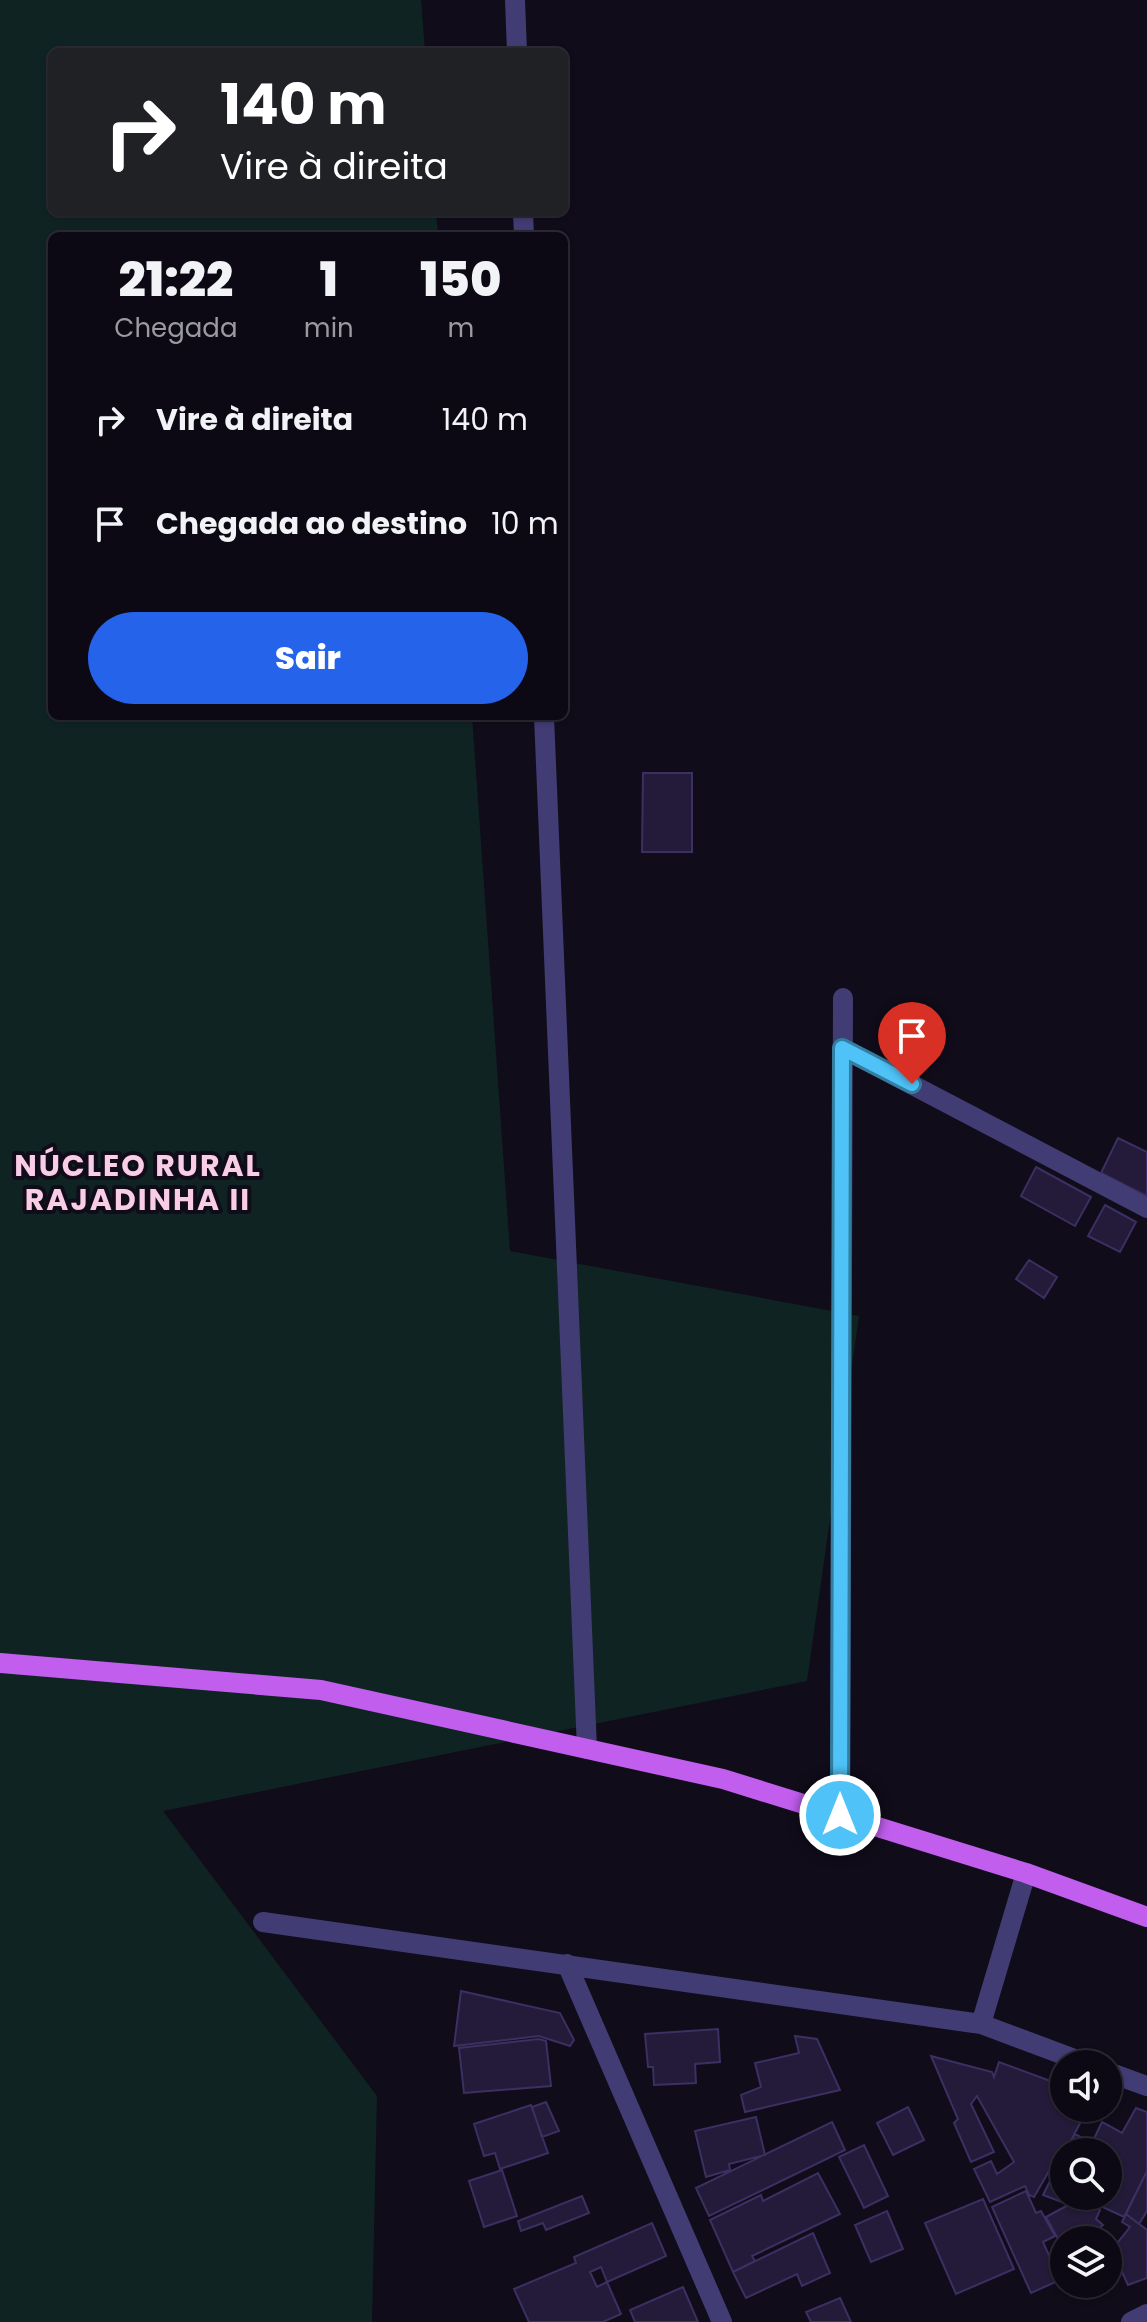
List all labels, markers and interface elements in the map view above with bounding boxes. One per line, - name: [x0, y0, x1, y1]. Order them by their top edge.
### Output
- text: 140 m: [220, 65, 387, 144]
- icon: right: [88, 80, 192, 184]
- text: Vire à direita: [220, 141, 448, 192]
- text: 21:22: [118, 246, 233, 313]
- text: 1: [319, 246, 338, 313]
- text: 150: [420, 246, 502, 313]
- text: Chegada: [114, 310, 238, 346]
- text: min: [304, 310, 354, 346]
- text: m: [447, 310, 474, 346]
- icon: right: [88, 398, 132, 442]
- text: Vire à direita: [156, 398, 353, 441]
- text: 140 m: [442, 398, 528, 441]
- icon: arrive: [88, 502, 132, 546]
- text: Chegada ao destino: [156, 502, 467, 545]
- text: 10 m: [491, 502, 559, 545]
- button: Sair: [88, 612, 528, 704]
- pin: [878, 1002, 946, 1084]
- icon: arrive: [890, 1014, 934, 1058]
- district label: NÚCLEO RURAL RAJADINHA II: [14, 1144, 262, 1221]
- position arrow: [798, 1773, 882, 1857]
- map controls: [1050, 2050, 1122, 2298]
- button: sound: [1050, 2050, 1122, 2122]
- button: search: [1050, 2138, 1122, 2210]
- button: layers: [1050, 2226, 1122, 2298]

